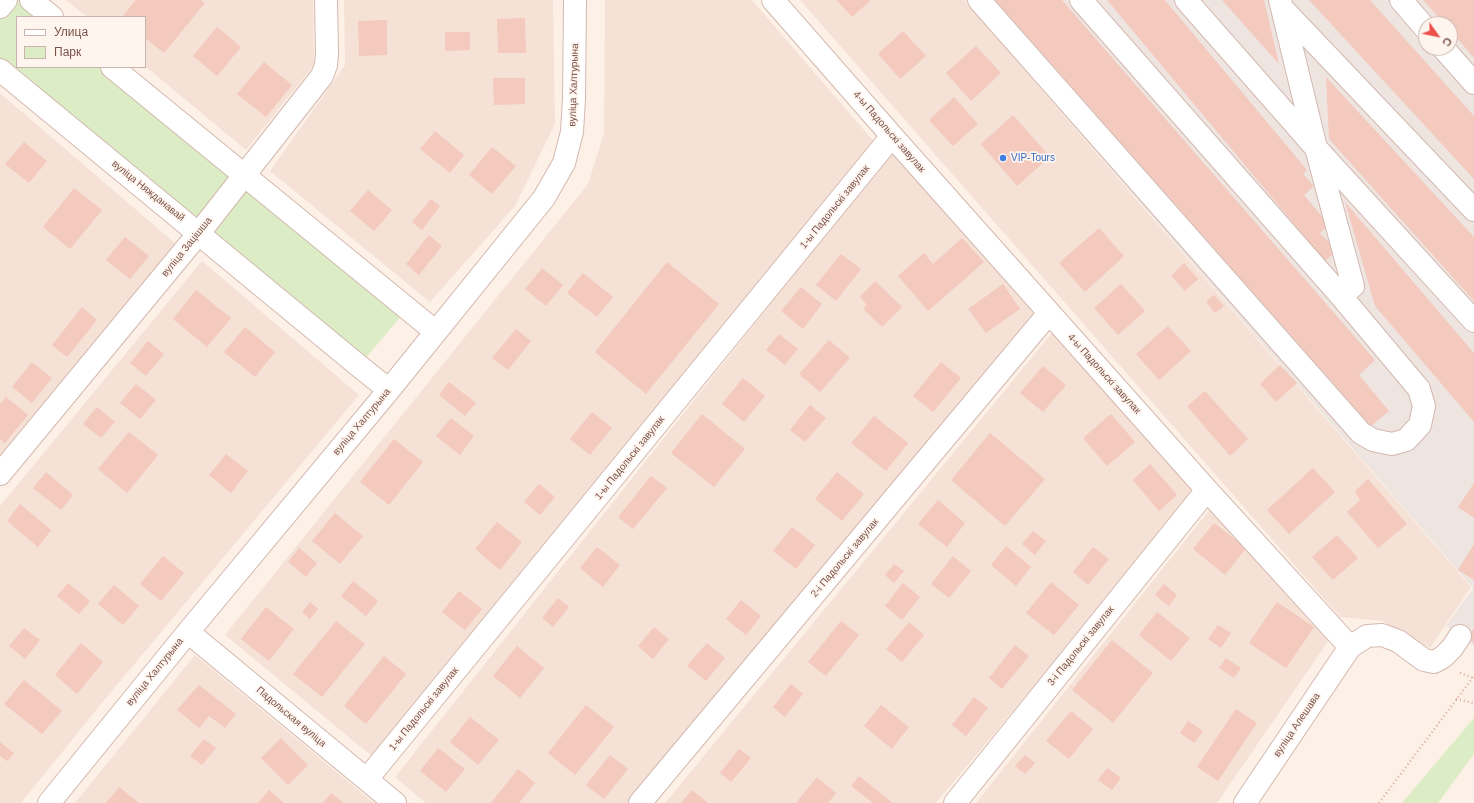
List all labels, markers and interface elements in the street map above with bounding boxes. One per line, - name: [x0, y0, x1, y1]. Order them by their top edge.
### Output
- legend: [16, 16, 146, 68]
- north arrow: [1418, 16, 1458, 56]
- text: Улица: [54, 25, 88, 39]
- text: С: [1440, 35, 1454, 49]
- street label: вуліца Халтурына: [567, 43, 581, 127]
- text: Парк: [54, 45, 81, 59]
- street label: 4-ы Падольскі завулак: [850, 89, 928, 175]
- place label: VIP-Tours: [1011, 152, 1055, 164]
- marker: VIP-Tours: [998, 153, 1008, 163]
- street label: вуліца Няжданавай: [109, 158, 187, 224]
- street label: 1-ы Падольскі завулак: [798, 163, 872, 251]
- street label: вуліца Зацішша: [159, 215, 215, 279]
- street label: 4-ы Падольскі завулак: [1065, 331, 1143, 417]
- street label: вуліца Халтурына: [331, 386, 393, 458]
- street label: 1-ы Падольскі завулак: [593, 414, 667, 502]
- street label: 2-і Падольскі завулак: [809, 516, 881, 600]
- street label: 3-і Падольскі завулак: [1045, 604, 1117, 688]
- street label: вуліца Халтурына: [124, 636, 186, 708]
- street label: 1-ы Падольскі завулак: [387, 665, 461, 753]
- street label: Падольская вуліца: [254, 684, 328, 750]
- street label: вуліца Алешава: [1271, 691, 1323, 759]

